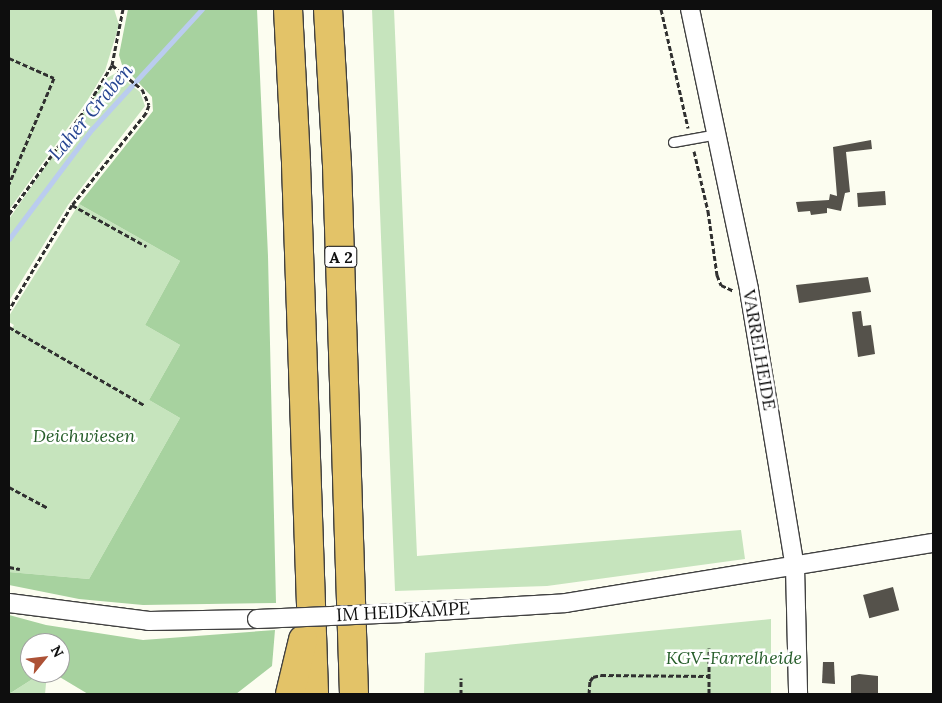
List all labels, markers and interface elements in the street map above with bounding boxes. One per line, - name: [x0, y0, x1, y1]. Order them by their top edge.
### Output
- water label: Laher Graben: [44, 59, 138, 165]
- road number: A 2: [324, 243, 358, 270]
- street label: VARRELHEIDE: [738, 288, 780, 412]
- park label: Deichwiesen: [33, 425, 135, 447]
- street label: IM HEIDKAMPE: [336, 598, 470, 626]
- north arrow: [20, 633, 70, 683]
- text: N: [47, 642, 68, 660]
- park label: KGV-Farrelheide: [666, 647, 802, 669]

